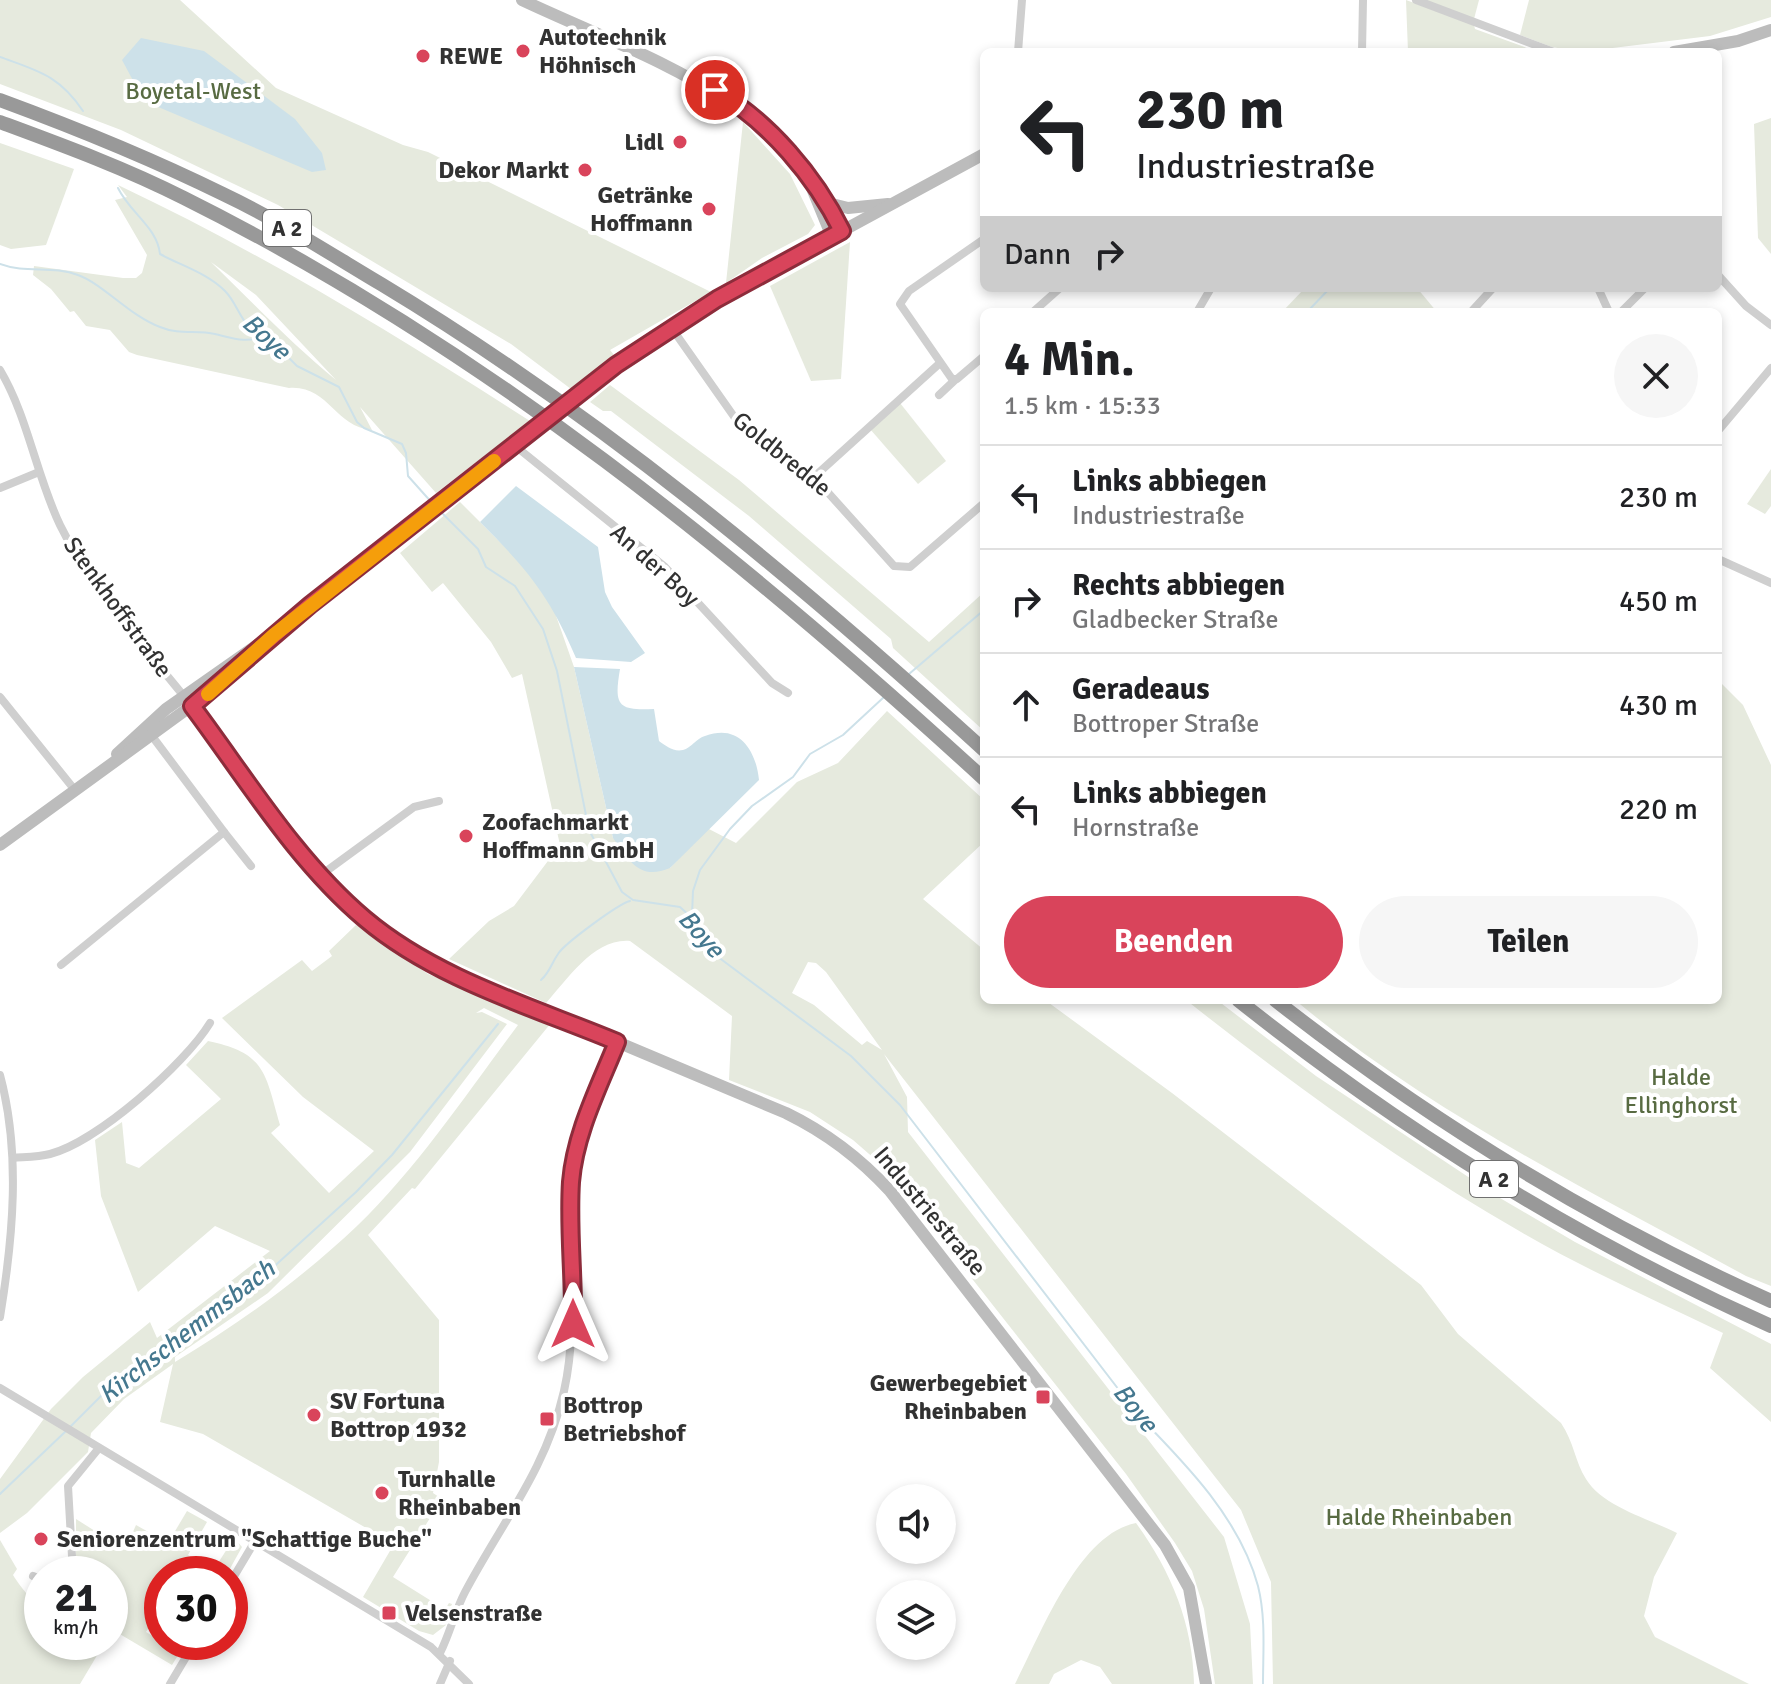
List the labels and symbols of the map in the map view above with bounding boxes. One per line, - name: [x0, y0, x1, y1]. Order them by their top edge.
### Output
- place label: Autotechnik Höhnisch: [539, 22, 667, 80]
- place label: REWE: [439, 41, 503, 71]
- marker: Autotechnik Höhnisch: [514, 42, 532, 60]
- marker: REWE: [414, 47, 432, 65]
- pin: [681, 56, 749, 124]
- park label: Boyetal-West: [125, 76, 261, 106]
- place label: Lidl: [624, 127, 664, 157]
- marker: Lidl: [671, 133, 689, 151]
- place label: Dekor Markt: [438, 155, 569, 185]
- marker: Dekor Markt: [576, 161, 594, 179]
- place label: Getränke Hoffmann: [590, 180, 693, 238]
- marker: Getränke Hoffmann: [700, 200, 718, 218]
- road number: A 2: [263, 210, 311, 246]
- water label: Boye: [235, 307, 298, 368]
- street label: Goldbredde: [727, 405, 837, 503]
- street label: An der Boy: [604, 517, 706, 613]
- street label: Stenkhoffstraße: [57, 531, 179, 683]
- place label: Zoofachmarkt Hoffmann GmbH: [482, 807, 655, 865]
- marker: Zoofachmarkt Hoffmann GmbH: [457, 827, 475, 845]
- water label: Boye: [671, 903, 732, 966]
- park label: Halde Ellinghorst: [1625, 1062, 1737, 1120]
- street label: Industriestraße: [867, 1140, 993, 1282]
- road number: A 2: [1470, 1161, 1518, 1197]
- water label: Kirchschemmsbach: [92, 1253, 282, 1411]
- position arrow: [531, 1282, 615, 1366]
- place label: Gewerbegebiet Rheinbaben: [870, 1368, 1027, 1426]
- water label: Boye: [1106, 1377, 1166, 1440]
- place label: SV Fortuna Bottrop 1932: [330, 1386, 467, 1444]
- marker: Gewerbegebiet Rheinbaben: [1034, 1388, 1052, 1406]
- place label: Bottrop Betriebshof: [563, 1390, 687, 1448]
- marker: SV Fortuna Bottrop 1932: [305, 1406, 323, 1424]
- marker: Bottrop Betriebshof: [538, 1410, 556, 1428]
- place label: Turnhalle Rheinbaben: [398, 1464, 521, 1522]
- marker: Turnhalle Rheinbaben: [373, 1484, 391, 1502]
- park label: Halde Rheinbaben: [1326, 1502, 1512, 1532]
- place label: Seniorenzentrum "Schattige Buche": [57, 1524, 432, 1554]
- marker: Seniorenzentrum "Schattige Buche": [32, 1530, 50, 1548]
- speed limit sign: 30: [144, 1556, 248, 1660]
- place label: Velsenstraße: [405, 1598, 543, 1628]
- marker: Velsenstraße: [380, 1604, 398, 1622]

